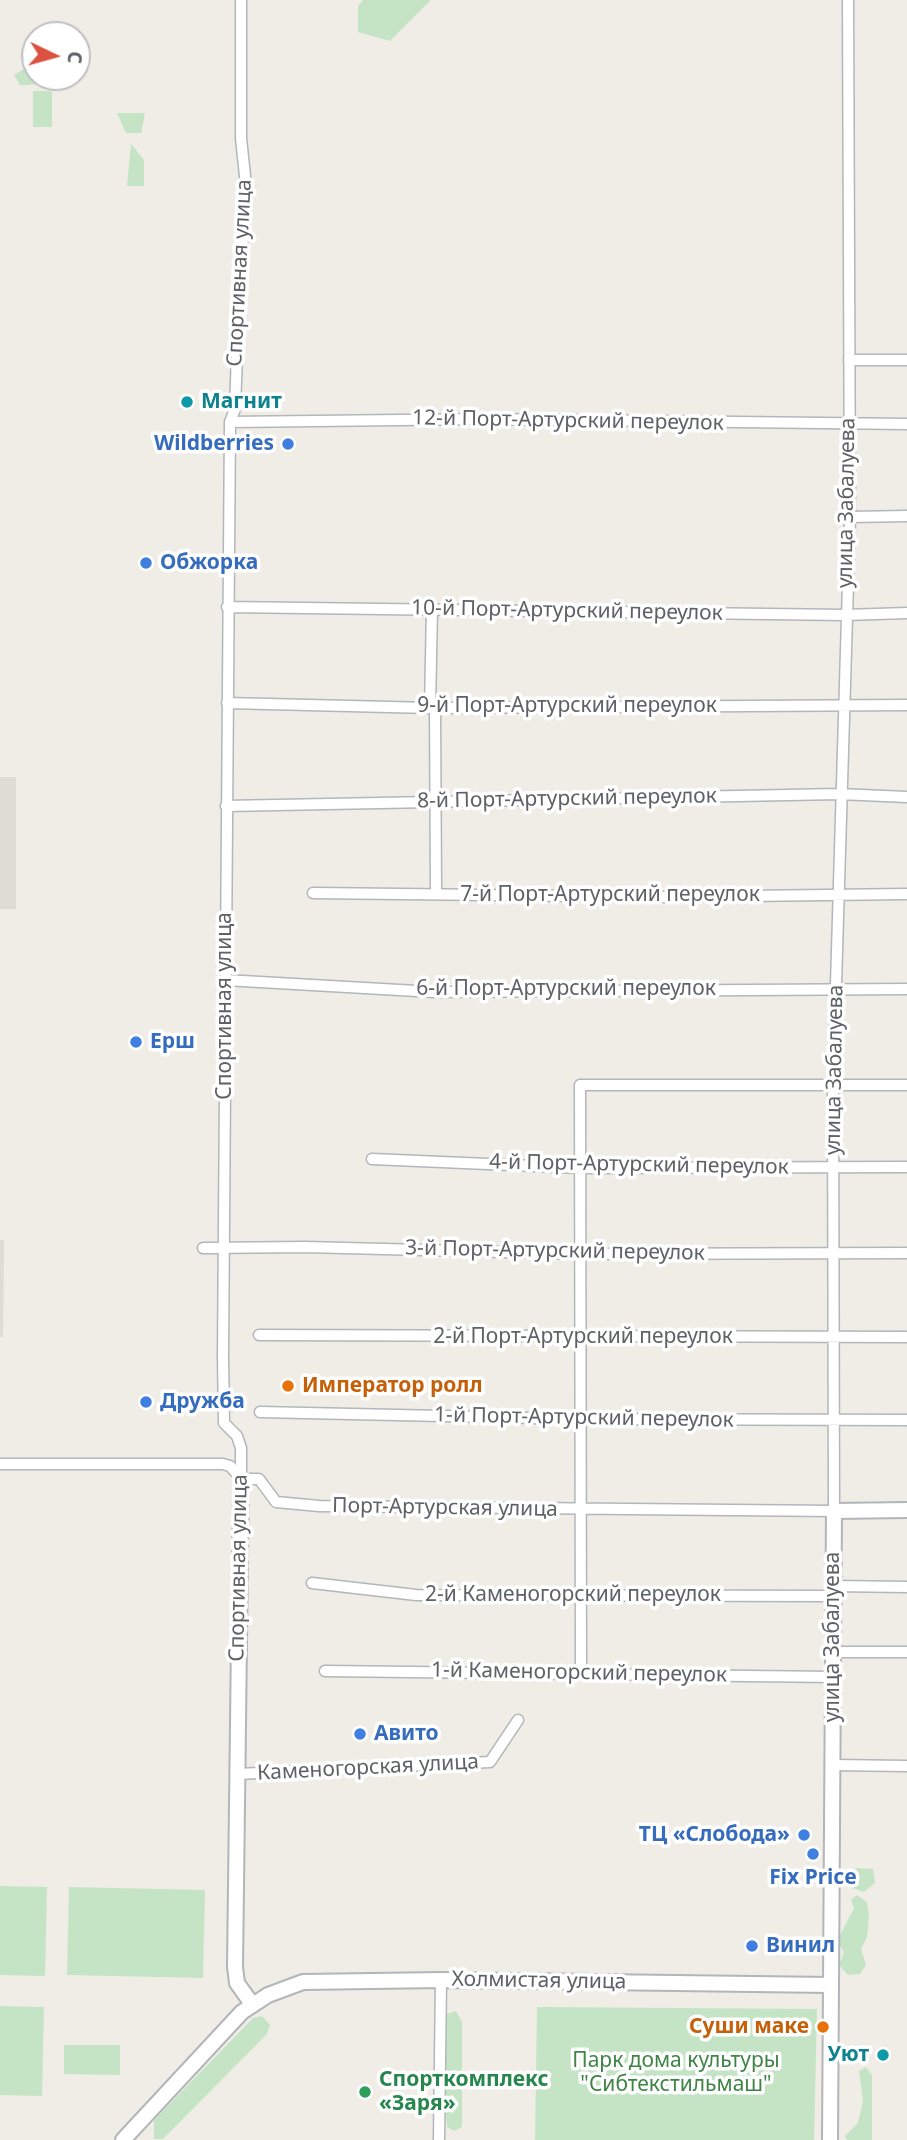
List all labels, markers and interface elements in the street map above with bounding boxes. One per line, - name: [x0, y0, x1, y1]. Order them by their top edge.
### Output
- north arrow: [21, 21, 91, 91]
- text: С: [61, 50, 88, 65]
- street label: Спортивная улица: [223, 179, 257, 367]
- place label: Магнит: [201, 389, 282, 415]
- marker: Магнит: [179, 394, 195, 410]
- street label: 12-й Порт-Артурский переулок: [412, 406, 724, 436]
- street label: улица Забалуева: [833, 418, 861, 588]
- place label: Wildberries: [154, 431, 274, 457]
- marker: Wildberries: [280, 436, 296, 452]
- place label: Обжорка: [160, 550, 258, 576]
- marker: Обжорка: [138, 555, 154, 571]
- street label: 10-й Порт-Артурский переулок: [411, 596, 723, 626]
- street label: 9-й Порт-Артурский переулок: [417, 693, 717, 719]
- street label: 8-й Порт-Артурский переулок: [417, 784, 717, 814]
- street label: 7-й Порт-Артурский переулок: [460, 882, 760, 908]
- street label: Спортивная улица: [212, 912, 238, 1100]
- street label: 6-й Порт-Артурский переулок: [416, 976, 716, 1002]
- street label: улица Забалуева: [821, 985, 849, 1155]
- place label: Ерш: [150, 1029, 195, 1055]
- marker: Ерш: [128, 1034, 144, 1050]
- street label: 4-й Порт-Артурский переулок: [489, 1150, 789, 1180]
- street label: 3-й Порт-Артурский переулок: [405, 1236, 705, 1266]
- street label: 2-й Порт-Артурский переулок: [433, 1324, 733, 1350]
- place label: Император ролл: [302, 1373, 483, 1399]
- marker: Император ролл: [280, 1378, 296, 1394]
- place label: Дружба: [160, 1389, 245, 1415]
- marker: Дружба: [138, 1394, 154, 1410]
- street label: 1-й Порт-Артурский переулок: [434, 1403, 734, 1433]
- street label: Спортивная улица: [225, 1474, 253, 1662]
- street label: Порт-Артурская улица: [332, 1493, 558, 1523]
- street label: улица Забалуева: [820, 1552, 846, 1722]
- street label: 2-й Каменогорский переулок: [425, 1582, 721, 1608]
- street label: 1-й Каменогорский переулок: [431, 1658, 727, 1688]
- place label: Авито: [374, 1721, 439, 1747]
- marker: Авито: [352, 1726, 368, 1742]
- street label: Каменогорская улица: [257, 1750, 479, 1786]
- place label: ТЦ «Слобода»: [639, 1822, 790, 1848]
- marker: ТЦ «Слобода»: [796, 1827, 812, 1843]
- marker: Fix Price: [805, 1846, 821, 1862]
- place label: Fix Price: [769, 1865, 857, 1891]
- place label: Винил: [766, 1933, 835, 1959]
- marker: Винил: [744, 1938, 760, 1954]
- street label: Холмистая улица: [451, 1967, 627, 1995]
- place label: Суши маке: [689, 2014, 809, 2040]
- marker: Суши маке: [815, 2019, 831, 2035]
- place label: Уют: [827, 2042, 869, 2068]
- marker: Уют: [875, 2047, 891, 2063]
- park label: Парк дома культуры "Сибтекстильмаш": [572, 2048, 780, 2098]
- place label: Спорткомплекс «Заря»: [379, 2067, 549, 2117]
- marker: Спорткомплекс «Заря»: [357, 2084, 373, 2100]

